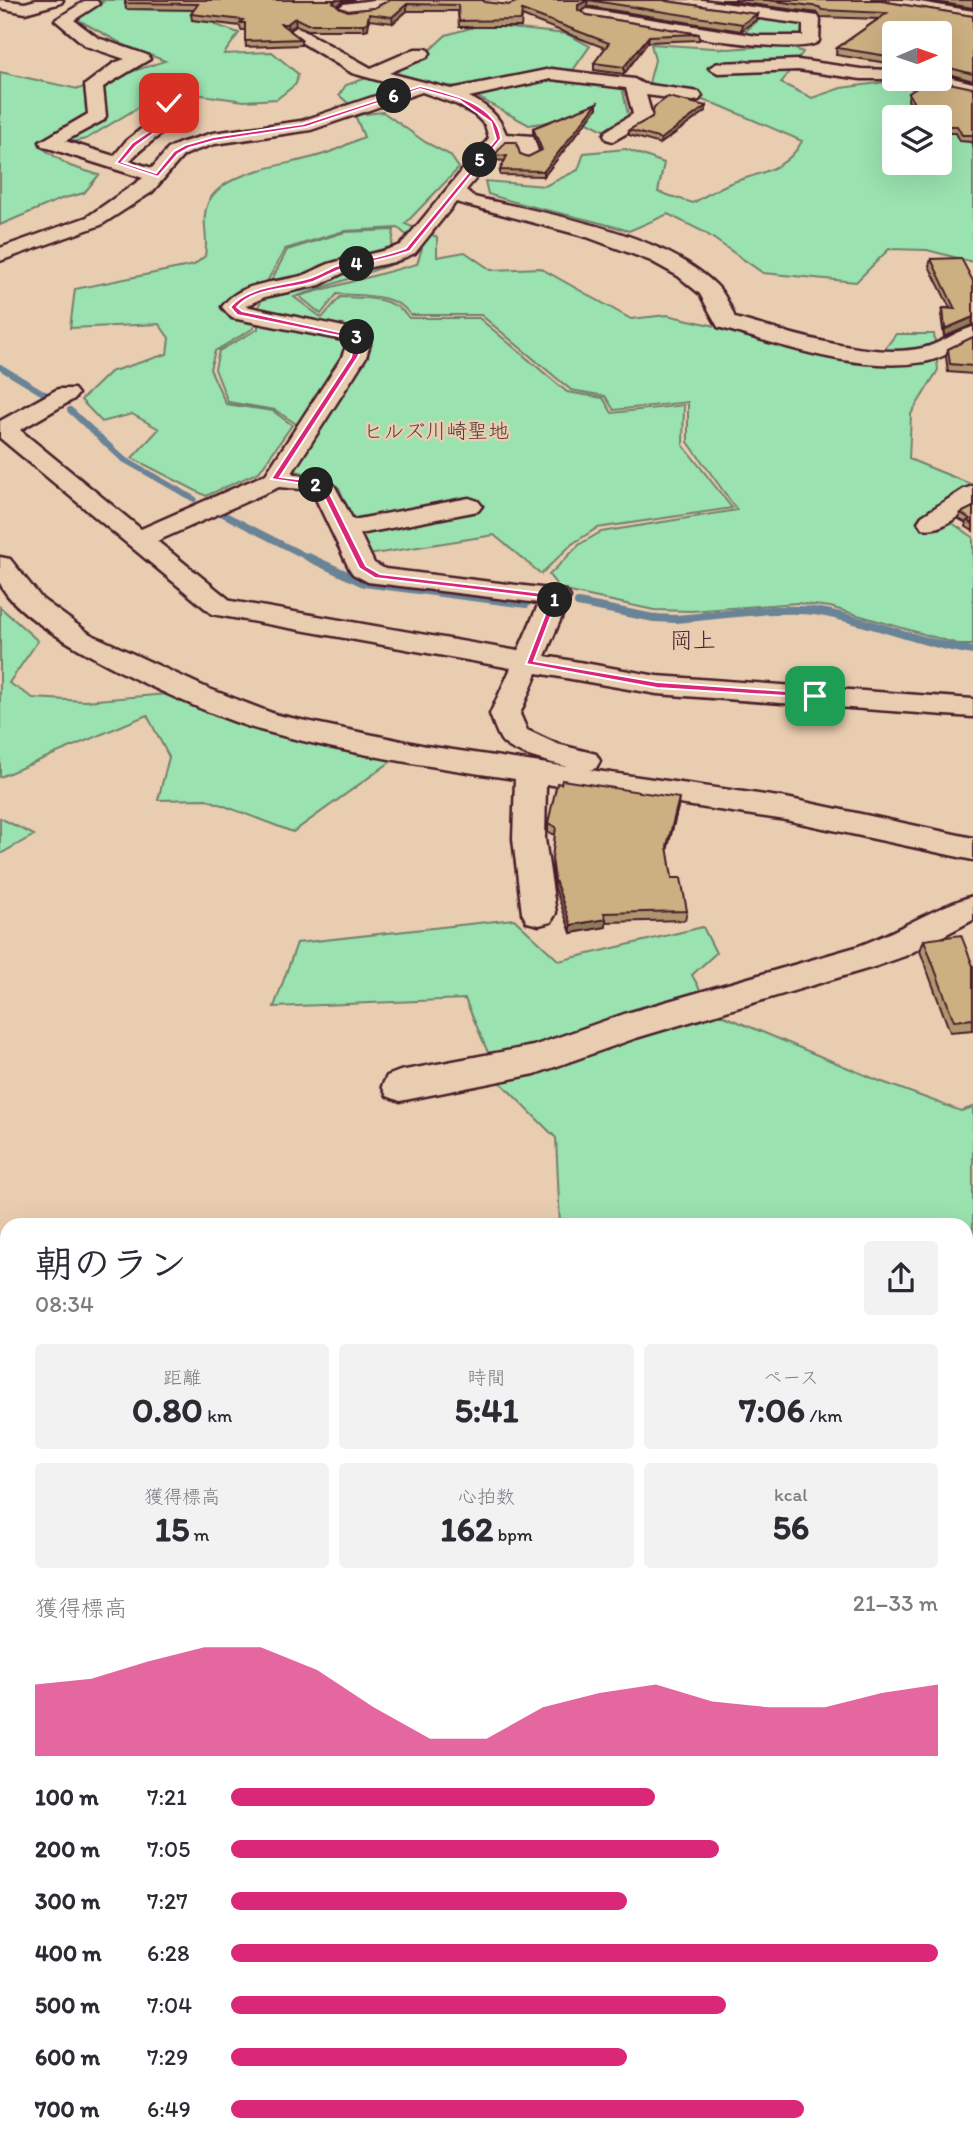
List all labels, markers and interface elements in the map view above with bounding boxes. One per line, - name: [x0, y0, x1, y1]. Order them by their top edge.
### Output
- north arrow: [882, 21, 952, 91]
- map controls: [882, 21, 952, 175]
- pin: [139, 73, 199, 133]
- pin: 6: [376, 78, 412, 114]
- icon: check: [150, 84, 188, 122]
- text: 6: [388, 84, 399, 107]
- button: layers: [882, 105, 952, 175]
- pin: 5: [462, 142, 498, 178]
- text: 5: [475, 148, 484, 171]
- pin: 4: [340, 246, 374, 282]
- text: 4: [351, 252, 362, 275]
- pin: 3: [340, 320, 374, 354]
- text: 3: [351, 325, 362, 348]
- park label: ヒルズ川崎聖地: [363, 418, 509, 443]
- pin: 2: [298, 468, 334, 503]
- text: 2: [311, 473, 321, 496]
- pin: 1: [538, 582, 572, 618]
- text: 1: [550, 588, 559, 611]
- district label: 岡上: [670, 626, 716, 654]
- pin: [785, 666, 845, 726]
- icon: arrive: [796, 677, 834, 715]
- text: 朝のラン: [35, 1241, 187, 1287]
- button: share: [864, 1241, 938, 1315]
- text: 08:34: [35, 1290, 94, 1318]
- text: 距離: [163, 1366, 201, 1389]
- text: 時間: [467, 1366, 506, 1389]
- text: ペース: [763, 1366, 819, 1389]
- text: 0.80: [132, 1389, 203, 1431]
- text: 5:41: [454, 1389, 519, 1431]
- text: 7:06: [739, 1389, 805, 1431]
- text: km: [203, 1404, 232, 1427]
- text: /km: [805, 1404, 843, 1427]
- text: kcal: [774, 1483, 808, 1506]
- text: 獲得標高: [144, 1485, 220, 1508]
- text: 心拍数: [458, 1485, 515, 1508]
- text: 56: [772, 1506, 809, 1548]
- text: 15: [155, 1508, 189, 1550]
- text: 162: [440, 1508, 493, 1550]
- text: m: [189, 1523, 210, 1546]
- text: bpm: [493, 1523, 533, 1546]
- text: 21–33 m: [853, 1589, 938, 1617]
- text: 獲得標高: [35, 1594, 127, 1622]
- text: 100 m: [35, 1783, 99, 1811]
- text: 7:21: [147, 1783, 187, 1811]
- text: 200 m: [35, 1835, 100, 1863]
- text: 7:05: [147, 1835, 190, 1863]
- text: 300 m: [35, 1887, 100, 1915]
- text: 7:27: [147, 1887, 188, 1915]
- text: 400 m: [35, 1939, 102, 1967]
- text: 6:28: [147, 1939, 190, 1967]
- text: 500 m: [35, 1991, 100, 2019]
- text: 7:04: [147, 1991, 192, 2019]
- text: 600 m: [35, 2043, 100, 2071]
- text: 7:29: [147, 2043, 188, 2071]
- text: 700 m: [35, 2095, 99, 2123]
- text: 6:49: [147, 2095, 191, 2123]

